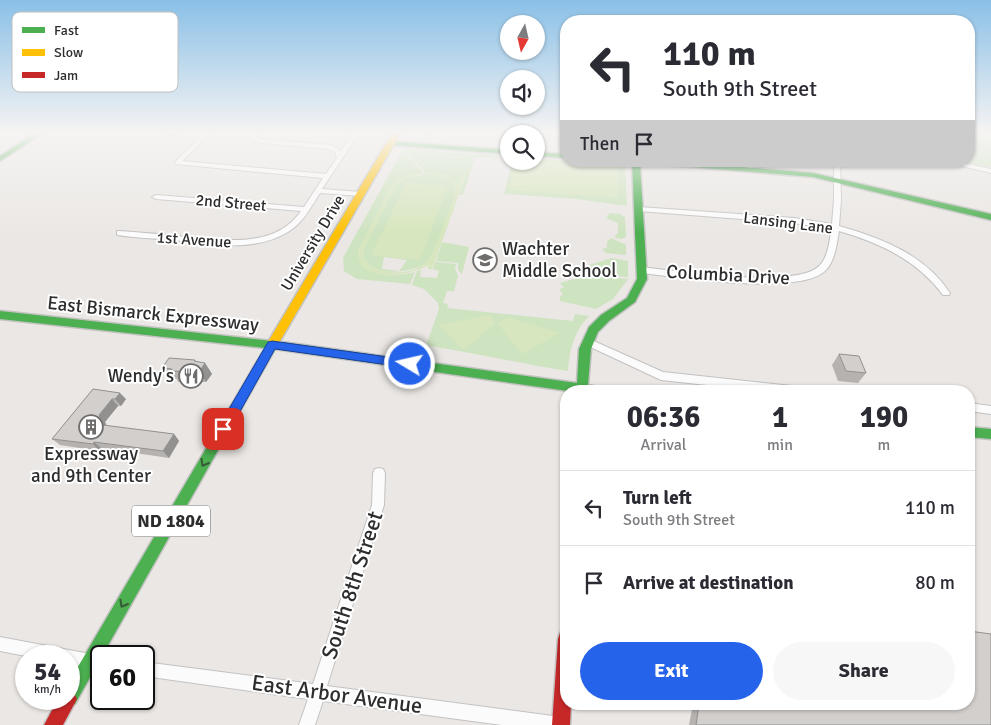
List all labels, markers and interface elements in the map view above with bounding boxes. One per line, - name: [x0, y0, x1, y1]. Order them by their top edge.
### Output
- legend: [12, 12, 178, 92]
- north arrow: [500, 15, 545, 60]
- map controls: [500, 15, 545, 170]
- text: Fast: [54, 22, 79, 39]
- text: 110 m: [663, 32, 756, 75]
- icon: left: [580, 35, 645, 100]
- text: Slow: [54, 44, 83, 61]
- text: Jam: [54, 67, 78, 84]
- button: sound: [500, 70, 545, 115]
- text: South 9th Street: [663, 75, 817, 102]
- button: search: [500, 125, 545, 170]
- icon: arrive: [630, 130, 658, 158]
- text: Then: [580, 132, 620, 156]
- street label: 2nd Street: [195, 190, 268, 216]
- street label: University Drive: [277, 191, 349, 295]
- street label: Lansing Lane: [742, 208, 834, 238]
- street label: 1st Avenue: [156, 227, 232, 253]
- place label: Wachter Middle School: [502, 237, 617, 283]
- school or university icon: Wachter Middle School: [472, 247, 498, 273]
- street label: Columbia Drive: [666, 260, 790, 290]
- street label: East Bismarck Expressway: [46, 291, 260, 337]
- position arrow: [383, 337, 435, 389]
- restaurant icon: Wendy's: [178, 363, 204, 389]
- place label: Wendy's: [108, 364, 174, 388]
- text: 06:36: [627, 399, 700, 436]
- text: 1: [772, 399, 788, 436]
- text: 190: [860, 399, 908, 436]
- pin: [202, 408, 244, 450]
- building icon: Expressway and 9th Center: [78, 414, 104, 440]
- icon: arrive: [209, 415, 237, 443]
- text: Arrival: [640, 435, 687, 455]
- text: min: [767, 435, 793, 455]
- text: m: [878, 435, 890, 455]
- place label: Expressway and 9th Center: [31, 442, 151, 488]
- one-way arrow: [201, 458, 211, 467]
- text: Turn left: [623, 486, 692, 510]
- icon: left: [580, 494, 608, 522]
- text: 110 m: [905, 496, 955, 520]
- road number: ND 1804: [132, 506, 210, 536]
- street label: South 8th Street: [315, 507, 389, 662]
- text: South 9th Street: [623, 510, 735, 530]
- icon: arrive: [580, 569, 608, 597]
- text: Arrive at destination: [623, 571, 794, 595]
- text: 80 m: [915, 571, 955, 595]
- one-way arrow: [119, 598, 129, 607]
- button: Exit: [580, 642, 763, 700]
- button: Share: [773, 642, 955, 700]
- speed limit sign: 60: [90, 645, 155, 710]
- text: 54: [34, 656, 61, 687]
- street label: East Arbor Avenue: [250, 669, 424, 719]
- text: km/h: [34, 682, 61, 697]

